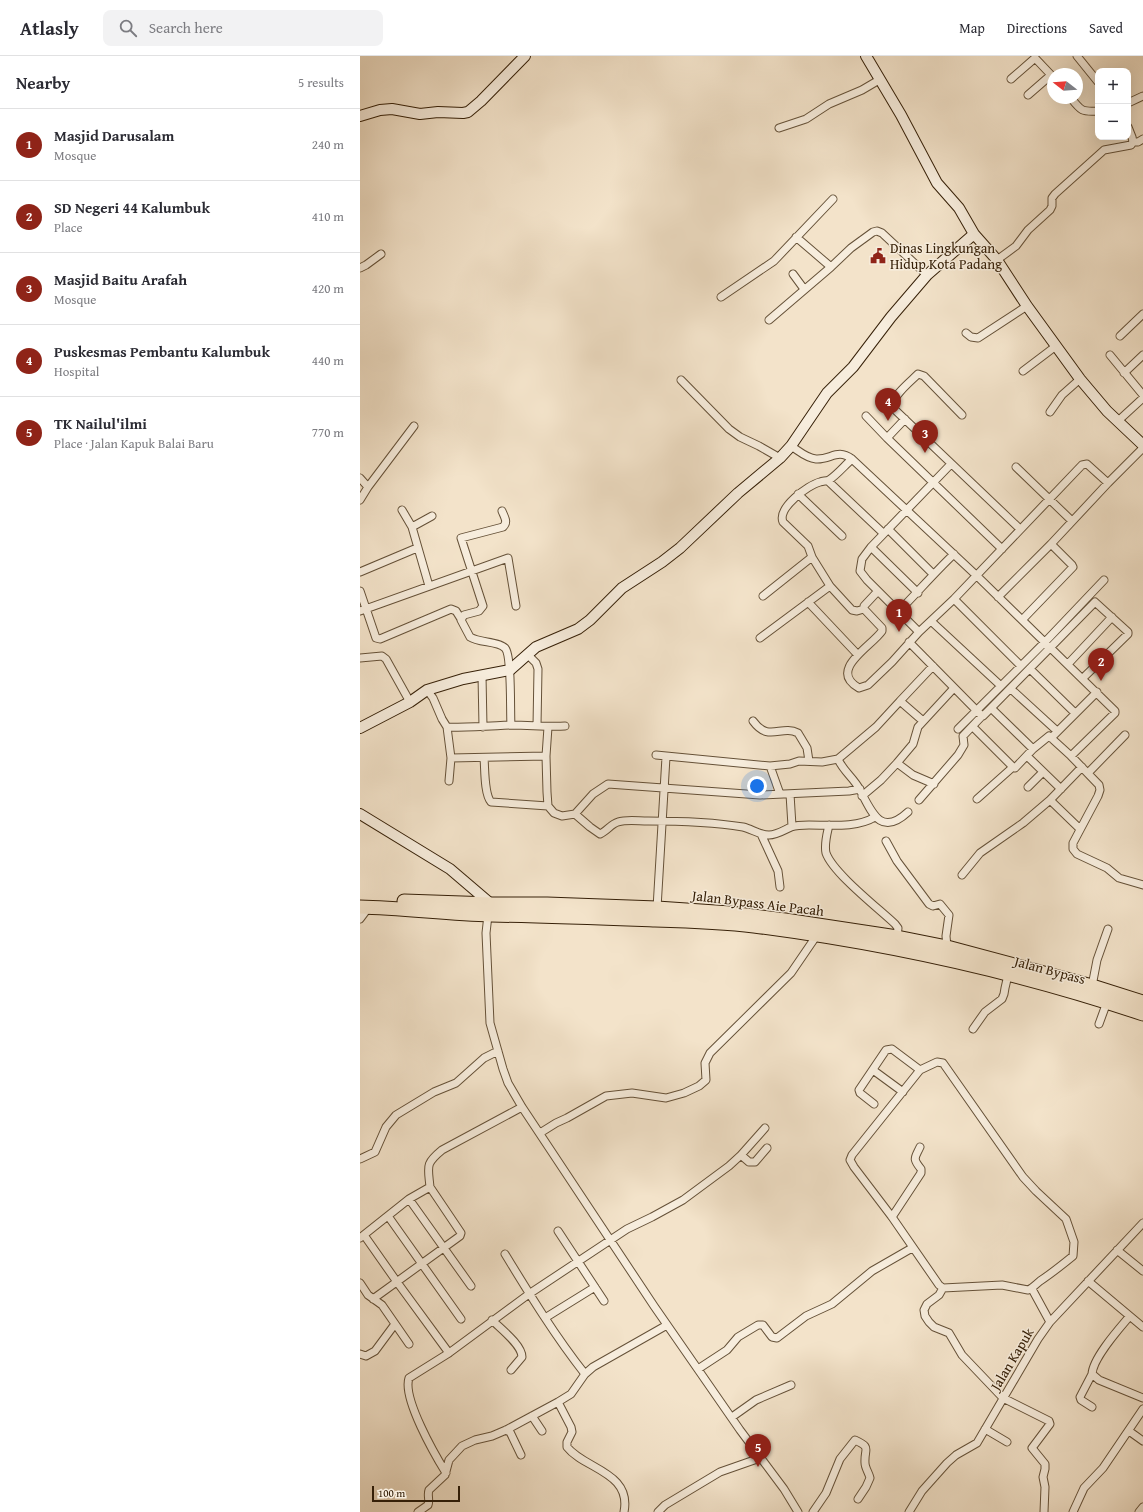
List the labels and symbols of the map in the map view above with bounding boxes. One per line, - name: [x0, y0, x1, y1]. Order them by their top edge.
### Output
- north arrow: [1047, 68, 1083, 104]
- place label: Dinas Lingkungan Hidup Kota Padang: [890, 238, 1002, 274]
- public building icon: Dinas Lingkungan Hidup Kota Padang: [869, 247, 887, 265]
- pin: 4: [875, 388, 901, 421]
- pin: 3: [912, 420, 938, 453]
- pin: 1: [886, 599, 912, 632]
- pin: 2: [1088, 648, 1114, 681]
- your location: [747, 776, 767, 796]
- street label: Jalan Bypass Aie Pacah: [689, 885, 825, 921]
- street label: Jalan Bypass: [1010, 950, 1088, 989]
- street label: Jalan Kapuk: [984, 1323, 1039, 1396]
- pin: 5: [745, 1434, 771, 1467]
- scale bar: [372, 1484, 460, 1503]

